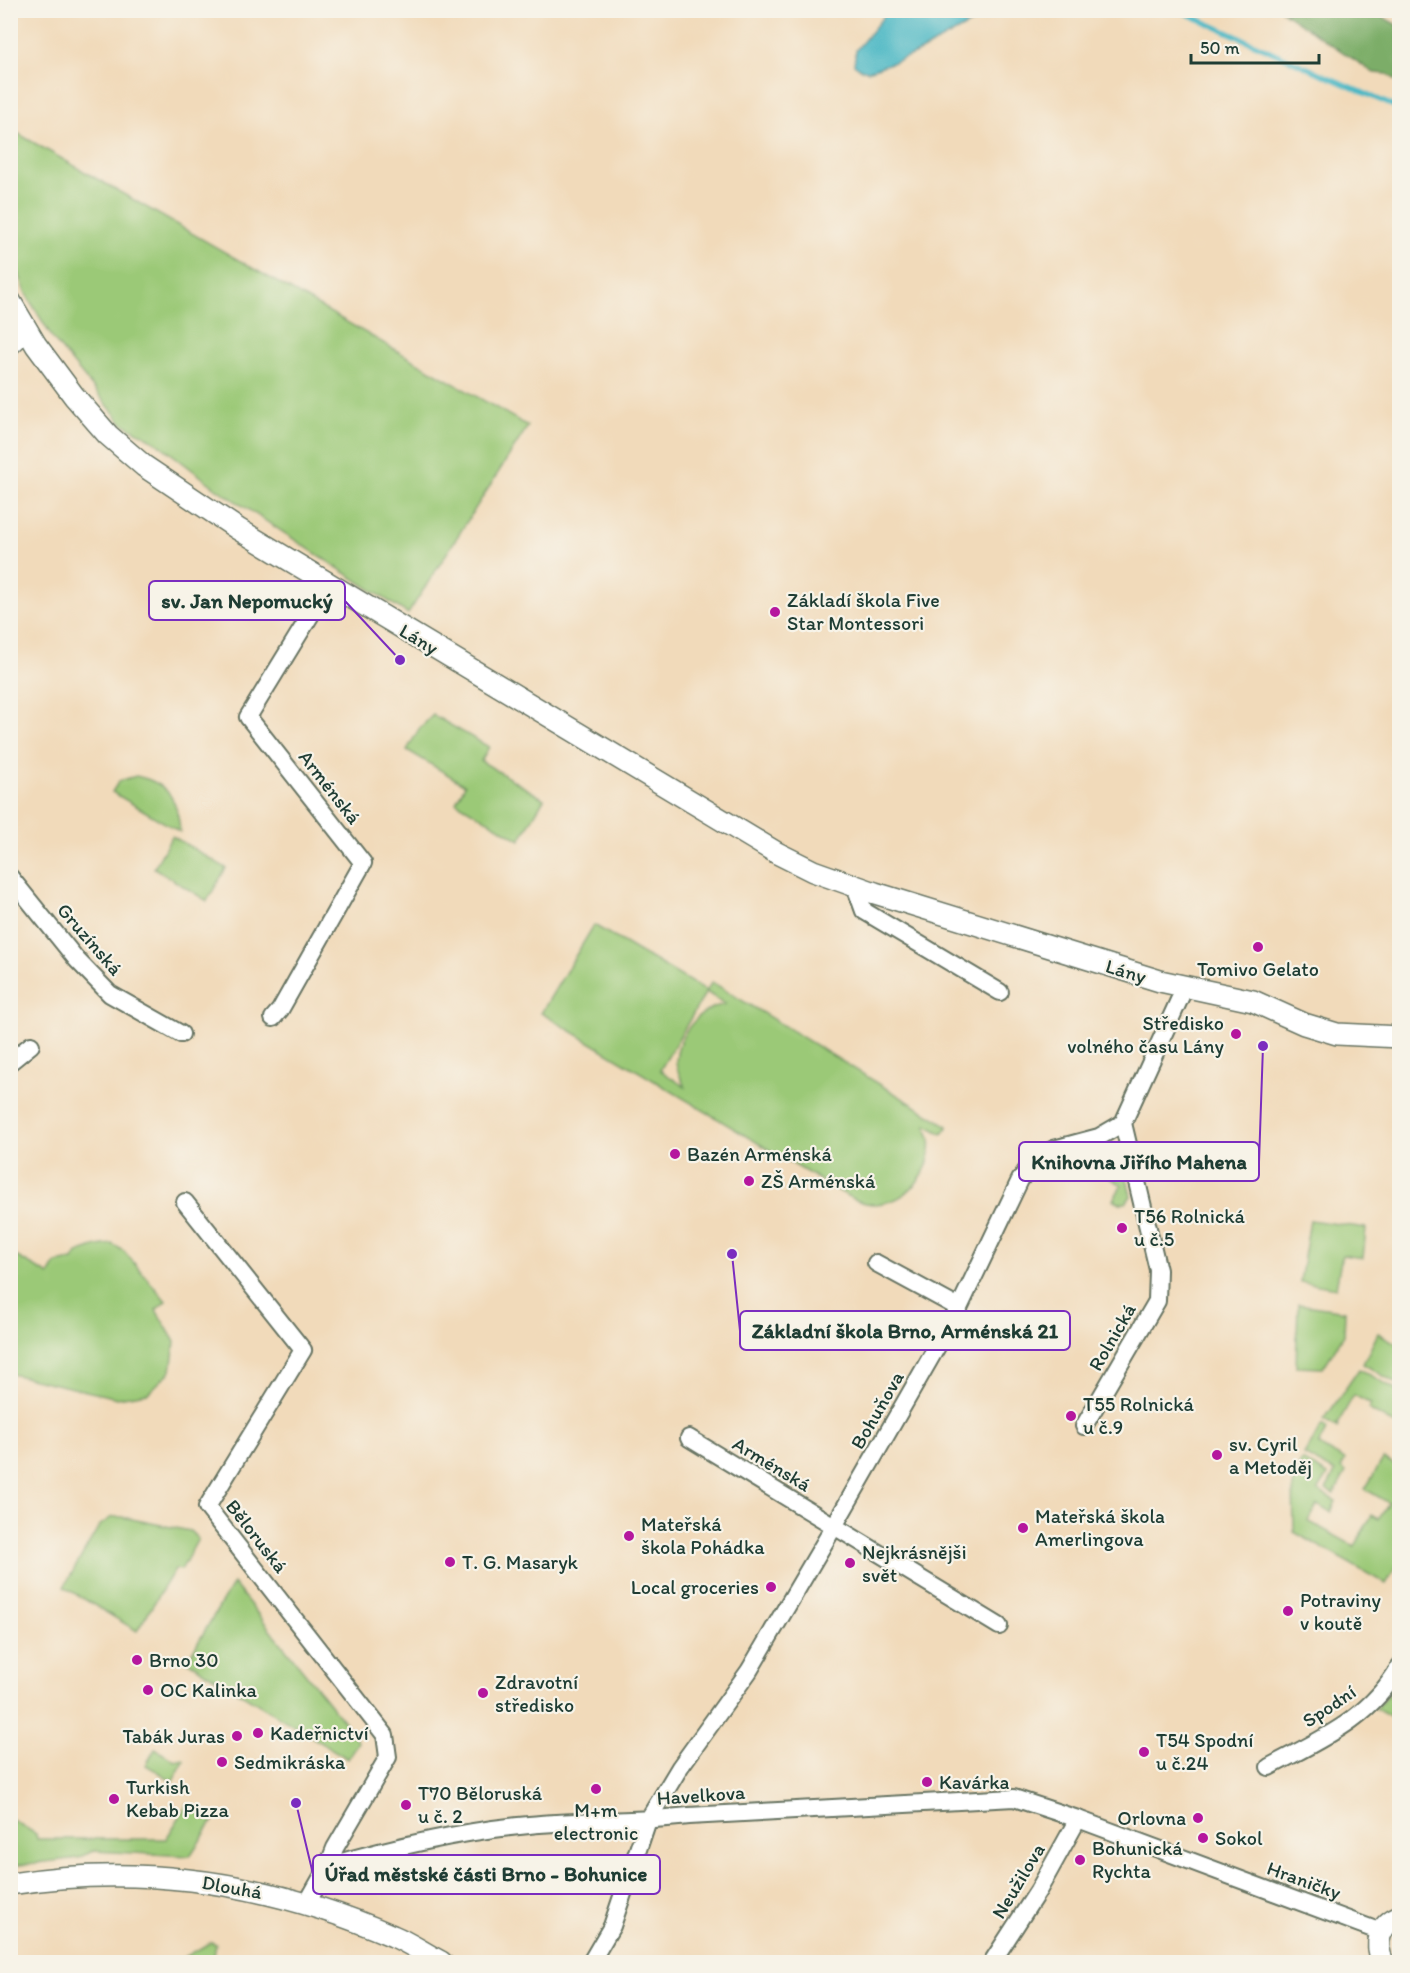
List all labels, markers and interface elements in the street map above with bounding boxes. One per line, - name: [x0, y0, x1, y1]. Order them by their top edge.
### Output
- scale bar: [1191, 27, 1318, 65]
- text: 50 m: [1200, 37, 1240, 59]
- callout: sv. Jan Nepomucký: [149, 581, 345, 620]
- text: sv. Jan Nepomucký: [161, 588, 333, 614]
- place label: Základí škola Five Star Montessori: [787, 588, 940, 635]
- marker: Základí škola Five Star Montessori: [768, 605, 782, 619]
- street label: Lány: [395, 618, 443, 660]
- street label: Arménská: [294, 745, 367, 829]
- street label: Gruzínská: [52, 898, 128, 980]
- marker: Tomivo Gelato: [1251, 940, 1265, 954]
- street label: Lány: [1103, 954, 1150, 989]
- place label: Tomivo Gelato: [1197, 957, 1319, 981]
- place label: Středisko volného času Lány: [1067, 1011, 1225, 1058]
- marker: Středisko volného času Lány: [1229, 1027, 1243, 1041]
- place label: Bazén Arménská: [687, 1142, 832, 1166]
- callout: Knihovna Jiřího Mahena: [1019, 1142, 1259, 1181]
- marker: Bazén Arménská: [668, 1147, 682, 1161]
- text: Knihovna Jiřího Mahena: [1031, 1149, 1247, 1174]
- place label: ZŠ Arménská: [761, 1169, 876, 1193]
- marker: ZŠ Arménská: [742, 1174, 756, 1188]
- place label: T56 Rolnická u č.5: [1134, 1204, 1246, 1251]
- marker: T56 Rolnická u č.5: [1115, 1221, 1129, 1235]
- street label: Rolnická: [1083, 1299, 1141, 1375]
- callout: Základní škola Brno, Arménská 21: [740, 1311, 1070, 1350]
- text: Základní škola Brno, Arménská 21: [752, 1318, 1059, 1343]
- street label: Bohuňova: [845, 1366, 909, 1453]
- place label: T55 Rolnická u č.9: [1083, 1392, 1195, 1439]
- marker: T55 Rolnická u č.9: [1064, 1409, 1078, 1423]
- street label: Arménská: [728, 1431, 816, 1497]
- place label: sv. Cyril a Metoděj: [1229, 1432, 1312, 1479]
- marker: sv. Cyril a Metoděj: [1210, 1448, 1224, 1462]
- street label: Běloruská: [221, 1494, 293, 1578]
- place label: Mateřská škola Amerlingova: [1035, 1504, 1165, 1551]
- place label: Mateřská škola Pohádka: [641, 1512, 765, 1559]
- marker: Mateřská škola Amerlingova: [1016, 1521, 1030, 1535]
- marker: Mateřská škola Pohádka: [622, 1529, 636, 1543]
- place label: Nejkrásnějši svět: [862, 1540, 967, 1587]
- place label: T. G. Masaryk: [462, 1550, 579, 1574]
- marker: T. G. Masaryk: [443, 1555, 457, 1569]
- marker: Nejkrásnějši svět: [843, 1556, 857, 1570]
- place label: Local groceries: [631, 1575, 759, 1599]
- marker: Local groceries: [764, 1580, 778, 1594]
- place label: Potraviny v koutě: [1300, 1588, 1381, 1635]
- marker: Potraviny v koutě: [1281, 1604, 1295, 1618]
- place label: Brno 30: [149, 1648, 218, 1672]
- marker: Brno 30: [130, 1653, 144, 1667]
- place label: Zdravotní středisko: [495, 1670, 578, 1717]
- place label: OC Kalinka: [160, 1678, 258, 1702]
- street label: Spodní: [1298, 1679, 1360, 1733]
- marker: OC Kalinka: [141, 1683, 155, 1697]
- marker: Zdravotní středisko: [476, 1686, 490, 1700]
- place label: Kadeřnictví: [270, 1721, 369, 1745]
- place label: Tabák Juras: [122, 1724, 225, 1748]
- marker: Kadeřnictví: [251, 1726, 265, 1740]
- place label: T54 Spodní u č.24: [1156, 1728, 1253, 1775]
- marker: Tabák Juras: [230, 1729, 244, 1743]
- marker: T54 Spodní u č.24: [1137, 1745, 1151, 1759]
- place label: Sedmikráska: [234, 1750, 346, 1774]
- marker: Sedmikráska: [215, 1755, 229, 1769]
- place label: Kavárka: [939, 1770, 1010, 1794]
- place label: Turkish Kebab Pizza: [126, 1775, 229, 1822]
- marker: Kavárka: [920, 1775, 934, 1789]
- street label: Havelkova: [656, 1780, 747, 1810]
- place label: T70 Běloruská u č. 2: [418, 1781, 543, 1828]
- marker: M+m electronic: [589, 1782, 603, 1796]
- marker: Turkish Kebab Pizza: [107, 1792, 121, 1806]
- marker: T70 Běloruská u č. 2: [399, 1798, 413, 1812]
- place label: M+m electronic: [554, 1798, 638, 1845]
- place label: Orlovna: [1117, 1806, 1186, 1830]
- marker: Orlovna: [1191, 1811, 1205, 1825]
- place label: Sokol: [1215, 1826, 1263, 1850]
- marker: Sokol: [1196, 1831, 1210, 1845]
- place label: Bohunická Rychta: [1092, 1836, 1183, 1883]
- street label: Neužilova: [986, 1839, 1050, 1923]
- marker: Bohunická Rychta: [1073, 1853, 1087, 1867]
- callout: Úřad městské části Brno - Bohunice: [313, 1855, 660, 1894]
- street label: Hraničky: [1264, 1856, 1345, 1905]
- text: Úřad městské části Brno - Bohunice: [325, 1861, 647, 1886]
- street label: Dlouhá: [200, 1870, 265, 1904]

